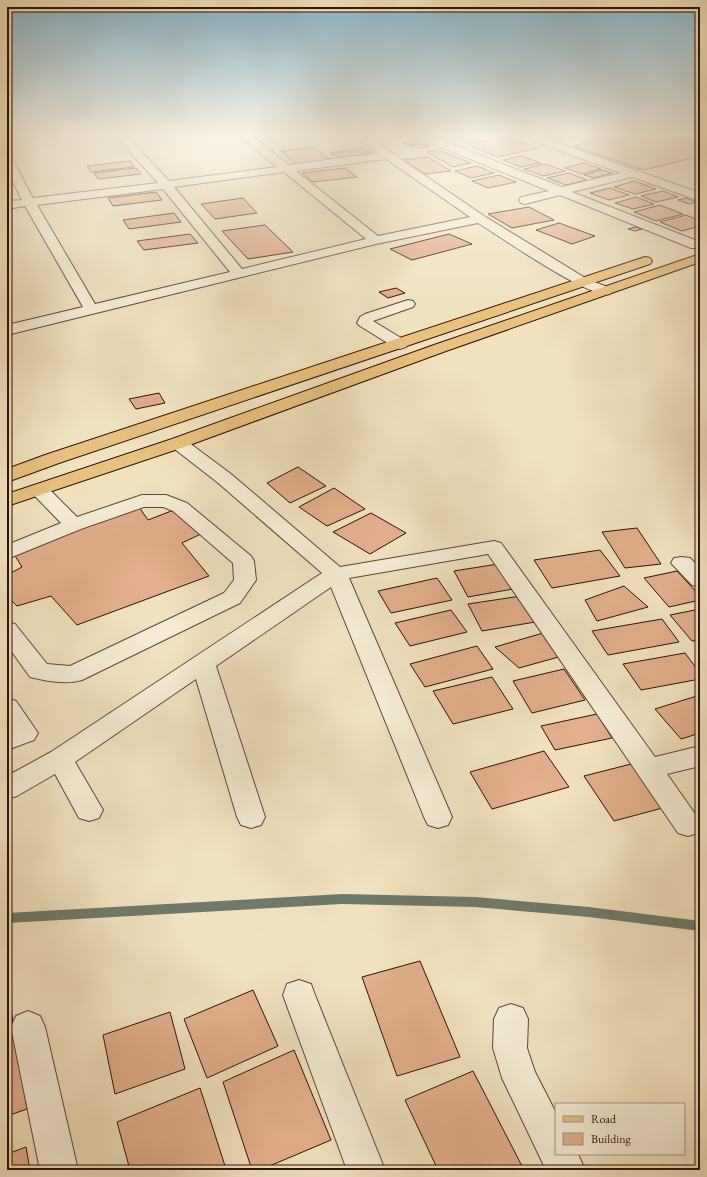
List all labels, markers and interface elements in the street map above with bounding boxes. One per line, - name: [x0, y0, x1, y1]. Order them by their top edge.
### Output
- legend: [555, 1103, 685, 1155]
- text: Road: [591, 1111, 617, 1127]
- text: Building: [591, 1131, 632, 1147]

